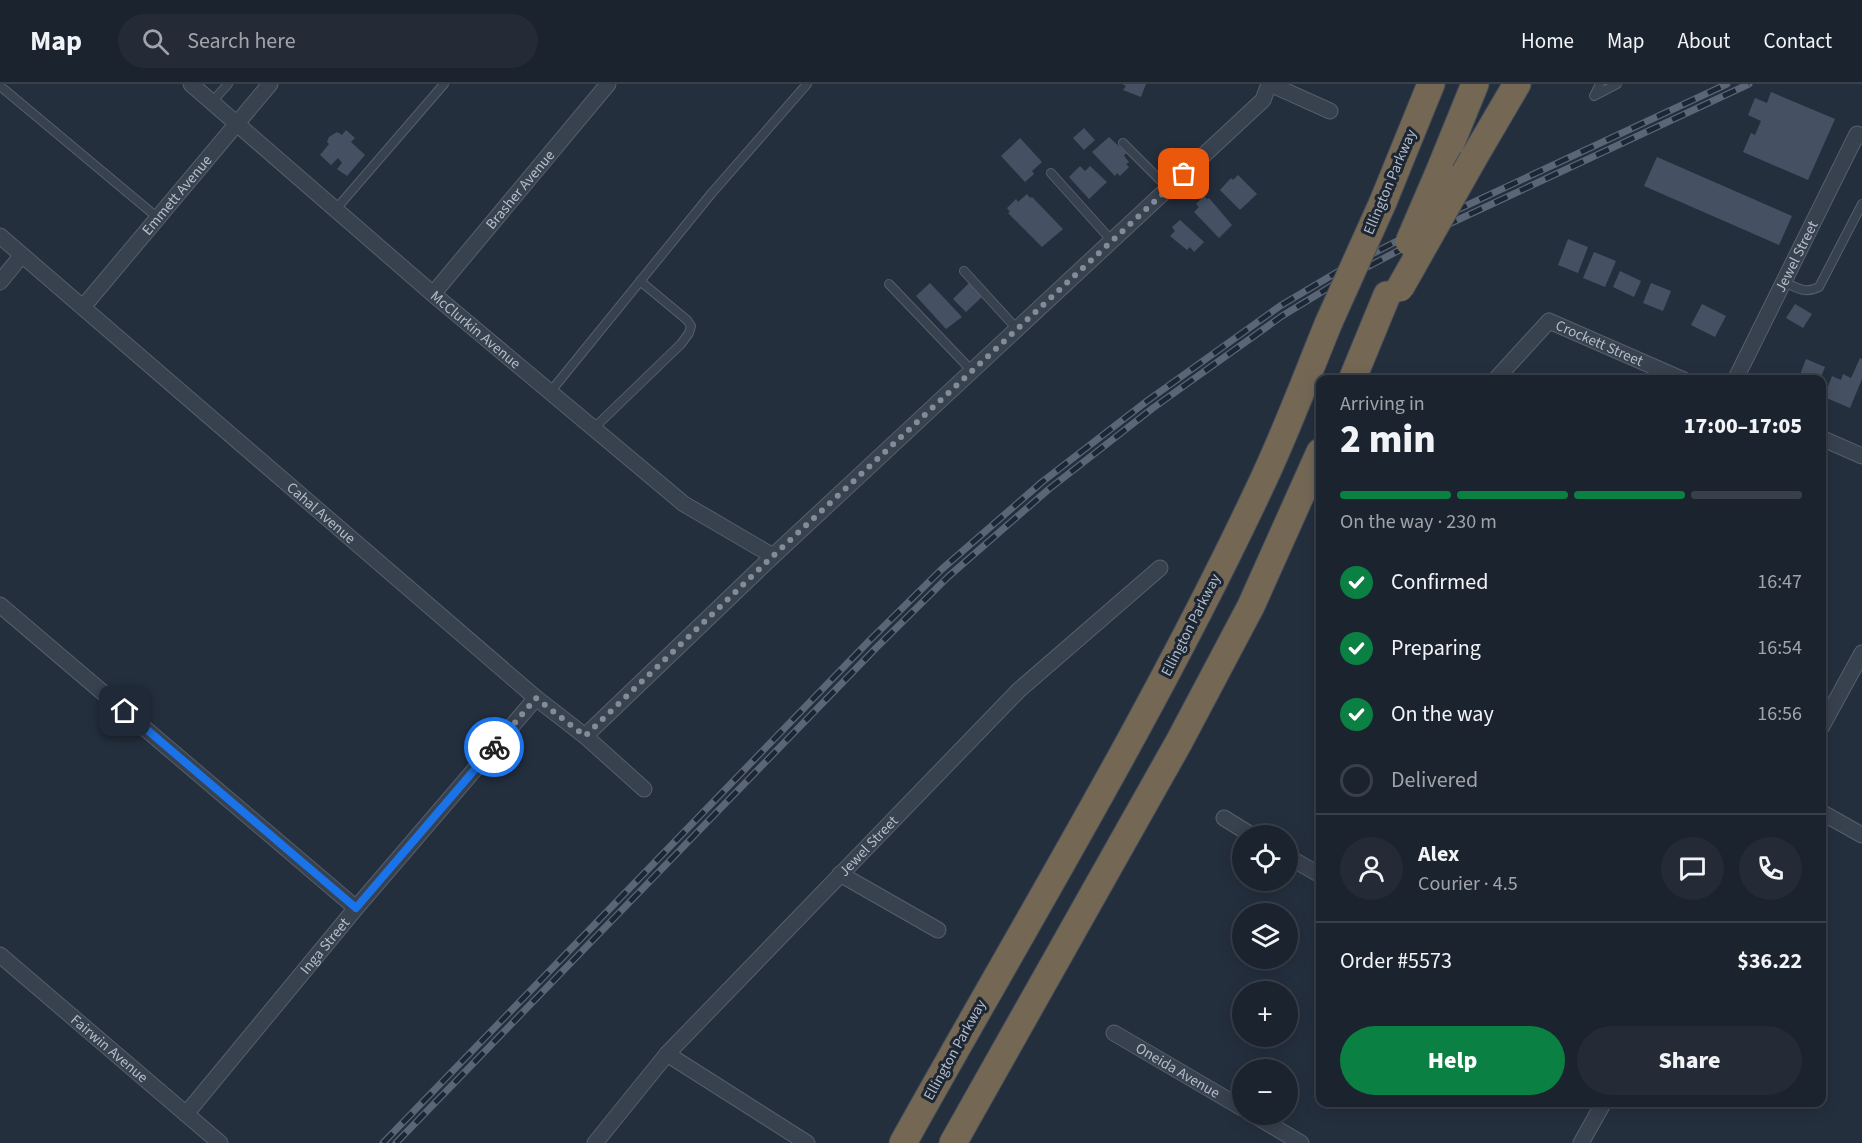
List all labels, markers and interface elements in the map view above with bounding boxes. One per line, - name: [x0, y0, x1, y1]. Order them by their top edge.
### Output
- search box: [118, 14, 538, 68]
- text: Map: [30, 21, 82, 61]
- icon: search: [139, 25, 172, 58]
- text: Search here: [187, 25, 296, 57]
- text: Home: [1521, 26, 1574, 56]
- text: Map: [1607, 26, 1645, 56]
- text: About: [1678, 26, 1730, 56]
- text: Contact: [1763, 26, 1832, 56]
- street label: Ellington Parkway: [1358, 126, 1422, 238]
- street label: Brasher Avenue: [481, 145, 559, 234]
- pin: [1158, 148, 1209, 199]
- street label: Emmett Avenue: [137, 150, 217, 240]
- icon: bag: [1167, 157, 1200, 190]
- street label: Jewel Street: [1770, 217, 1823, 296]
- street label: McClurkin Avenue: [426, 286, 525, 374]
- street label: Crockett Street: [1552, 315, 1646, 371]
- text: Arriving in: [1340, 390, 1425, 418]
- text: 17:00–17:05: [1684, 410, 1802, 442]
- text: 2 min: [1340, 412, 1436, 468]
- street label: Cahal Avenue: [282, 477, 360, 549]
- text: On the way · 230 m: [1340, 508, 1497, 536]
- icon: check: [1340, 566, 1373, 599]
- text: Confirmed: [1391, 566, 1488, 598]
- text: 16:47: [1757, 568, 1802, 596]
- street label: Ellington Parkway: [1156, 570, 1226, 680]
- icon: check: [1340, 632, 1373, 665]
- text: Preparing: [1391, 632, 1481, 664]
- text: 16:54: [1757, 634, 1802, 662]
- pin: [99, 685, 150, 736]
- icon: home: [108, 694, 141, 727]
- icon: check: [1340, 698, 1373, 731]
- text: On the way: [1391, 698, 1494, 730]
- text: 16:56: [1757, 700, 1802, 728]
- courier: [464, 717, 524, 777]
- icon: bike: [478, 731, 511, 764]
- text: Delivered: [1391, 764, 1478, 796]
- street label: Jewel Street: [834, 811, 903, 881]
- map controls: [1232, 825, 1298, 1125]
- button: locate: [1232, 825, 1298, 891]
- button: person: [1340, 837, 1403, 900]
- button: chat: [1661, 837, 1724, 900]
- button: phone: [1739, 837, 1802, 900]
- text: Alex: [1418, 838, 1459, 870]
- text: Courier · 4.5: [1418, 870, 1518, 898]
- button: layers: [1232, 903, 1298, 969]
- street label: Inga Street: [295, 913, 354, 979]
- text: Order #5573: [1340, 945, 1452, 977]
- text: $36.22: [1737, 945, 1802, 977]
- button: +: [1232, 981, 1298, 1047]
- street label: Ellington Parkway: [919, 996, 991, 1104]
- street label: Fairwin Avenue: [66, 1009, 153, 1088]
- button: Help: [1340, 1026, 1565, 1095]
- button: Share: [1577, 1026, 1802, 1095]
- street label: Oneida Avenue: [1132, 1037, 1224, 1103]
- button: −: [1232, 1059, 1298, 1125]

